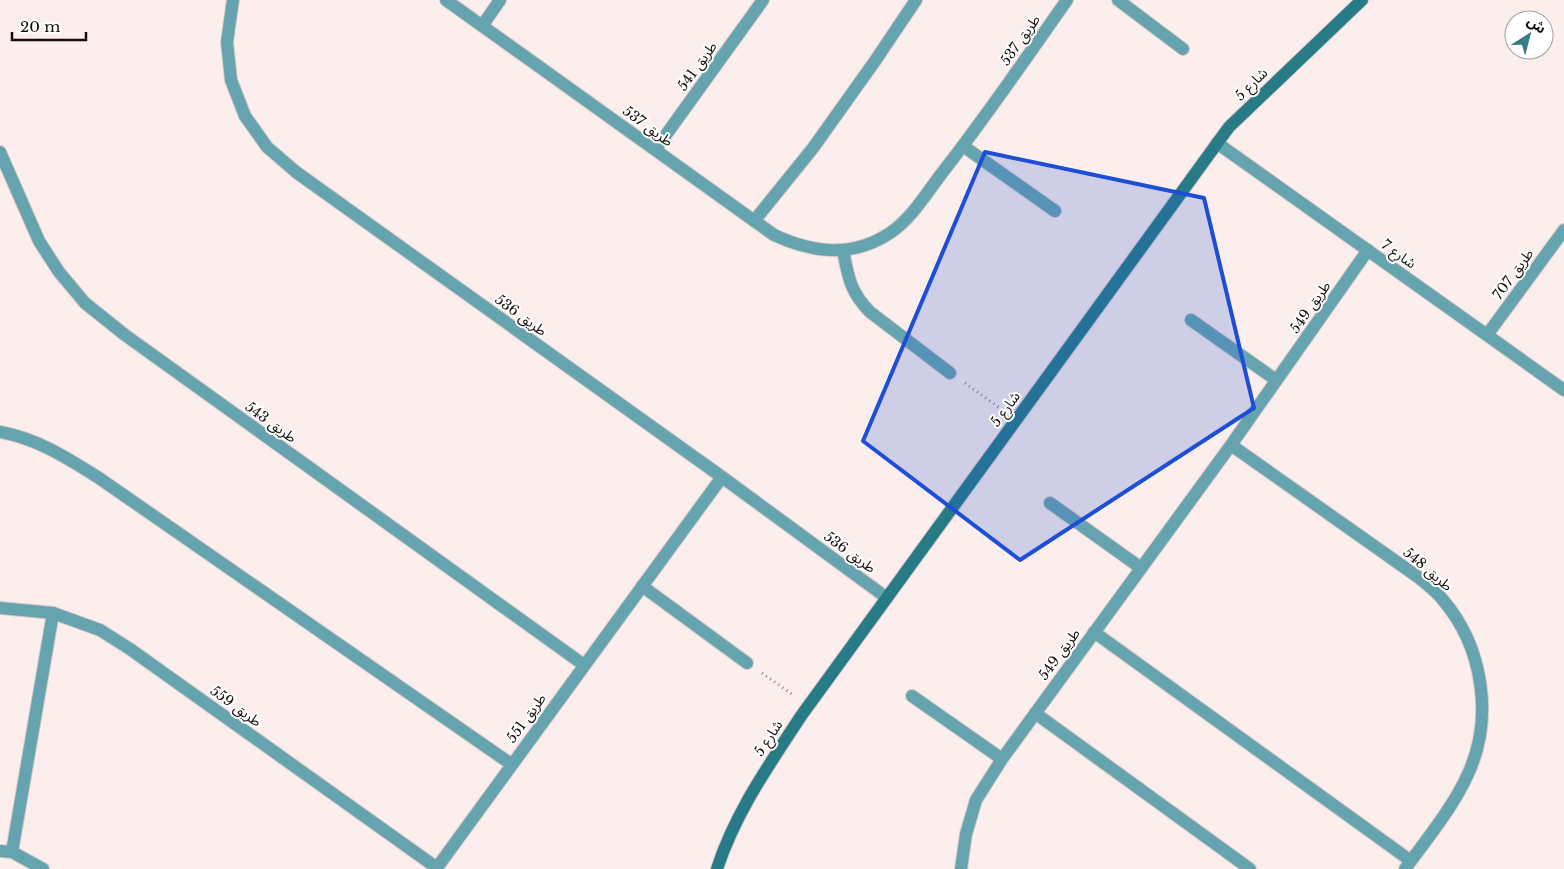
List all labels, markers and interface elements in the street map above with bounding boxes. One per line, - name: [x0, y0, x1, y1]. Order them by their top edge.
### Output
- scale bar: [12, 10, 86, 42]
- north arrow: [1504, 10, 1554, 60]
- street label: طريق 537: [996, 11, 1045, 69]
- text: ش: [1524, 12, 1550, 37]
- text: 20 m: [20, 17, 60, 36]
- street label: طريق 541: [673, 38, 722, 95]
- street label: شارع 5: [1231, 64, 1273, 106]
- street label: طريق 537: [619, 102, 677, 151]
- street label: شارع 7: [1377, 236, 1420, 274]
- street label: طريق 707: [1489, 245, 1538, 303]
- street label: طريق 549: [1286, 278, 1335, 337]
- street label: طريق 536: [491, 290, 550, 341]
- street label: شارع 5: [986, 388, 1025, 431]
- street label: طريق 543: [241, 397, 300, 447]
- street label: طريق 536: [820, 527, 879, 578]
- street label: طريق 548: [1399, 543, 1456, 596]
- street label: طريق 549: [1034, 625, 1085, 684]
- street label: طريق 559: [206, 681, 265, 731]
- street label: طريق 551: [502, 690, 551, 747]
- street label: شارع 5: [750, 717, 788, 760]

